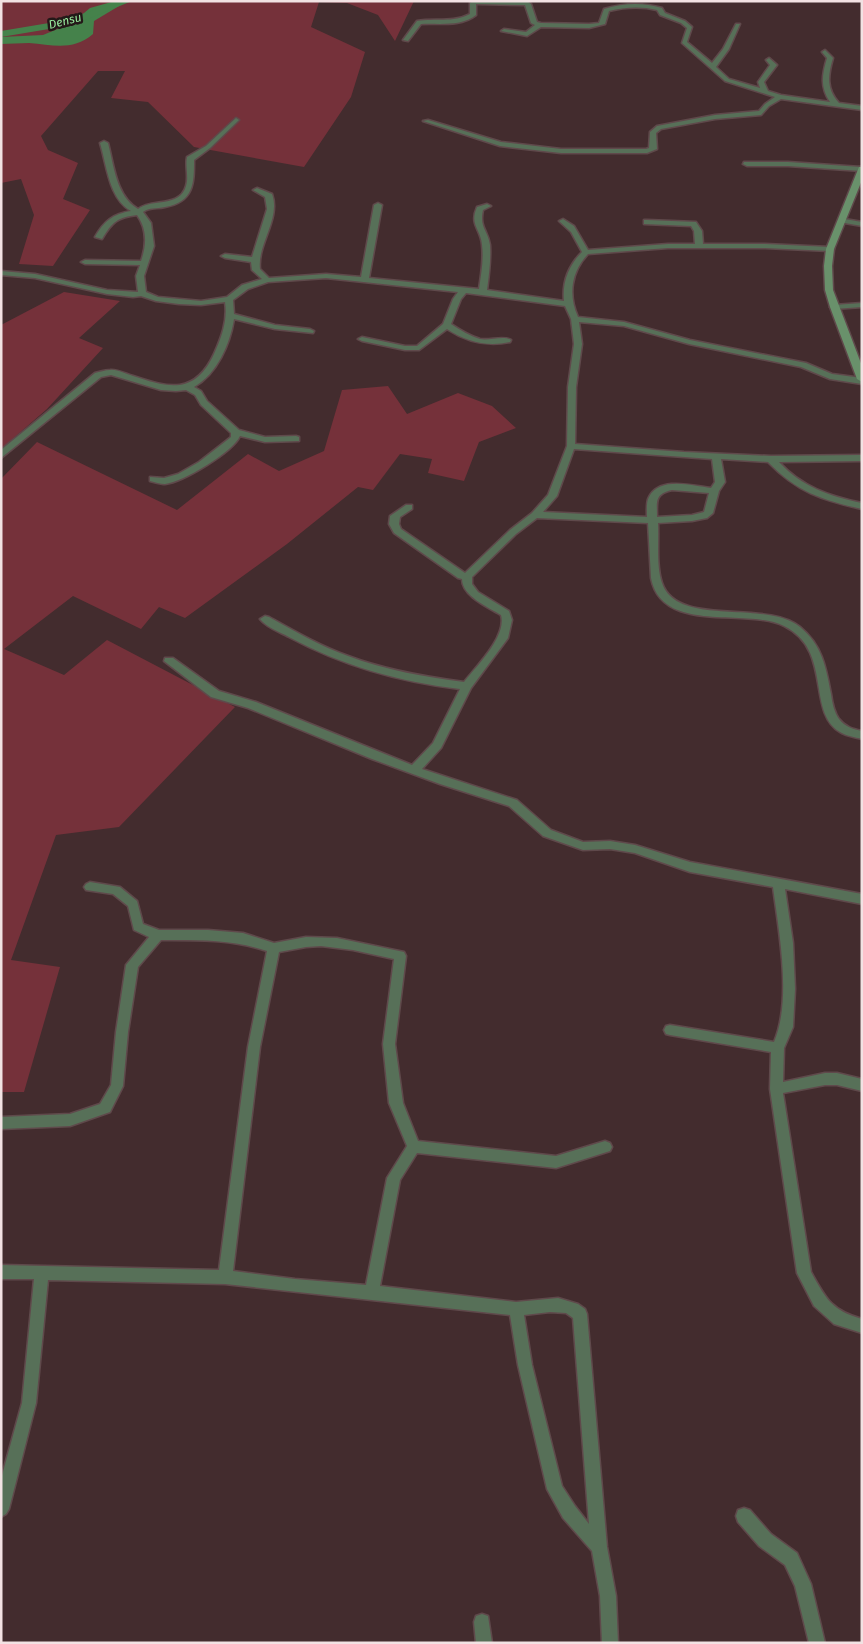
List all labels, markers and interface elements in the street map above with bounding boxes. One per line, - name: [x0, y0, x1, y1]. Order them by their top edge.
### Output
- water label: Densu: [47, 10, 83, 32]

